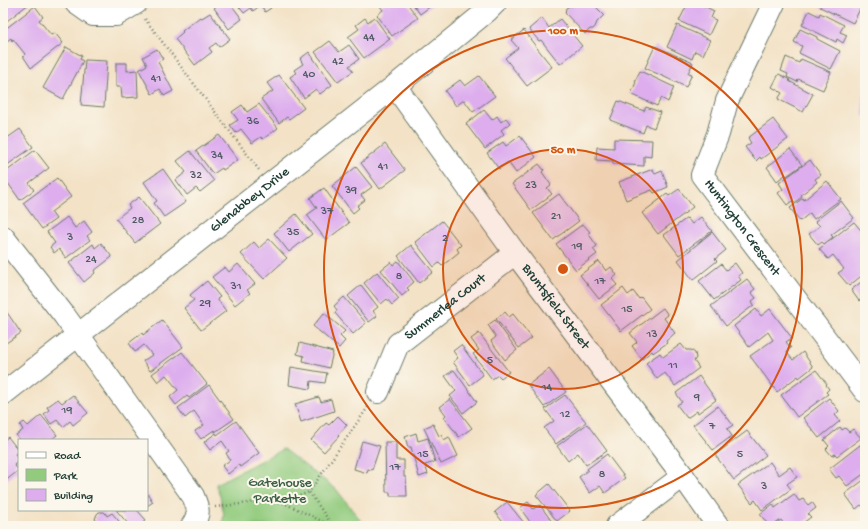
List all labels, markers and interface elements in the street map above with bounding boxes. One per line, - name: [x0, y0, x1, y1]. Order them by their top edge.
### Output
- text: 100 m: [547, 25, 578, 39]
- house number: 44: [363, 31, 375, 45]
- house number: 42: [332, 55, 344, 69]
- house number: 40: [303, 68, 315, 82]
- house number: 41: [151, 72, 161, 86]
- house number: 36: [246, 115, 260, 129]
- text: 50 m: [551, 144, 576, 158]
- house number: 34: [210, 149, 223, 163]
- house number: 41: [378, 160, 388, 174]
- street label: Glenabbey Drive: [207, 163, 294, 236]
- house number: 32: [189, 169, 202, 183]
- street label: Huntington Crescent: [700, 176, 785, 281]
- house number: 23: [525, 179, 537, 193]
- house number: 39: [344, 184, 357, 198]
- house number: 37: [320, 205, 334, 219]
- house number: 21: [551, 210, 562, 224]
- house number: 28: [132, 214, 145, 228]
- house number: 35: [286, 226, 299, 240]
- house number: 3: [66, 231, 73, 245]
- house number: 2: [442, 232, 448, 246]
- house number: 19: [571, 240, 582, 254]
- house number: 24: [85, 253, 97, 267]
- street label: Bruntsfield Street: [517, 260, 594, 354]
- centre of rings: [556, 262, 570, 276]
- street label: Summerlea Court: [401, 269, 491, 344]
- house number: 8: [396, 270, 403, 284]
- house number: 17: [593, 275, 606, 289]
- house number: 31: [229, 280, 242, 294]
- house number: 29: [199, 297, 211, 311]
- house number: 15: [620, 303, 633, 317]
- house number: 13: [645, 328, 658, 342]
- house number: 5: [487, 354, 493, 368]
- house number: 11: [667, 359, 678, 373]
- house number: 14: [541, 381, 553, 395]
- house number: 9: [693, 391, 700, 405]
- house number: 19: [61, 404, 72, 418]
- house number: 12: [559, 408, 570, 422]
- house number: 7: [708, 420, 716, 434]
- legend: [18, 439, 148, 511]
- house number: 15: [416, 448, 429, 462]
- house number: 5: [737, 448, 743, 462]
- text: Road: [54, 450, 81, 464]
- house number: 17: [388, 461, 401, 475]
- house number: 8: [599, 468, 606, 482]
- text: Park: [53, 470, 79, 484]
- park label: Gatehouse Parkette: [248, 475, 312, 508]
- house number: 3: [760, 480, 767, 494]
- text: Building: [53, 490, 93, 504]

